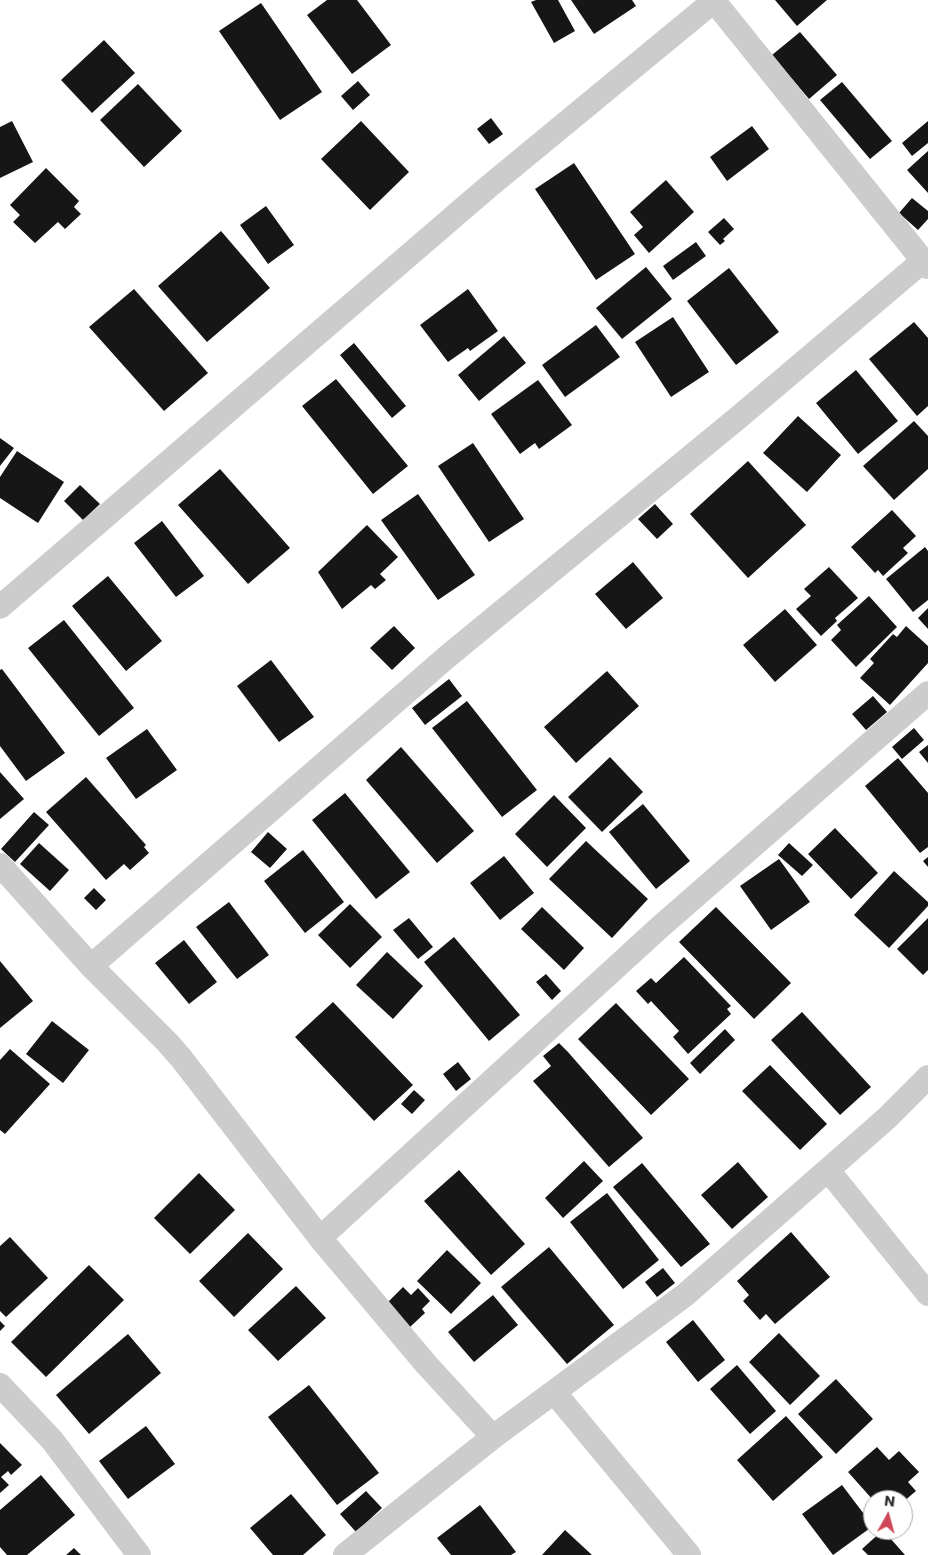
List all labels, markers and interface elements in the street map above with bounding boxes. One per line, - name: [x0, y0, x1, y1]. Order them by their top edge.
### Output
- north arrow: [863, 1490, 913, 1540]
- text: N: [883, 1491, 896, 1512]

